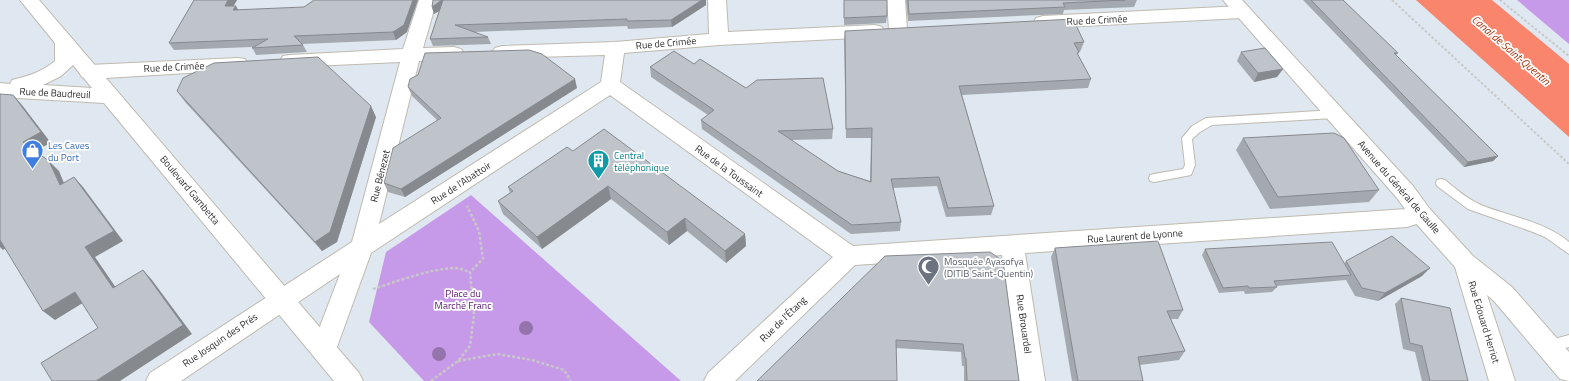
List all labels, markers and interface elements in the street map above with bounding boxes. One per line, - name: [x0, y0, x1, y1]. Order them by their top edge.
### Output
- street label: Rue de Crimée: [1066, 11, 1128, 29]
- water label: Canal de Saint-Quentin: [1468, 11, 1554, 89]
- street label: Rue de Crimée: [635, 33, 697, 53]
- street label: Rue de Crimée: [143, 58, 205, 76]
- street label: Rue de Baudreuil: [19, 84, 91, 102]
- street label: Avenue du Général de Gaulle: [1354, 137, 1444, 237]
- shop icon: Les Caves du Port: [19, 138, 45, 171]
- place label: Les Caves du Port: [48, 138, 90, 165]
- street label: Rue de la Toussaint: [692, 141, 767, 201]
- street label: Rue Bénezet: [366, 148, 394, 204]
- building icon: Central téléphonique: [586, 148, 612, 181]
- place label: Central téléphonique: [614, 148, 669, 175]
- street label: Boulevard Gambetta: [156, 152, 224, 228]
- street label: Rue de l'Abattoir: [428, 158, 495, 208]
- street label: Rue Laurent de Lyonne: [1087, 225, 1183, 247]
- mosque icon: Mosquée Ayasofya (DITIB Saint-Quentin): [915, 254, 941, 287]
- place label: Mosquée Ayasofya (DITIB Saint-Quentin): [944, 254, 1034, 281]
- street label: Rue Edouard Herriot: [1464, 279, 1504, 366]
- park label: Place du Marché Franc: [435, 286, 492, 313]
- street label: Rue de l'Étang: [756, 293, 810, 345]
- street label: Rue Brouardel: [1012, 293, 1036, 355]
- street label: Rue Josquin des Prés: [179, 309, 261, 371]

